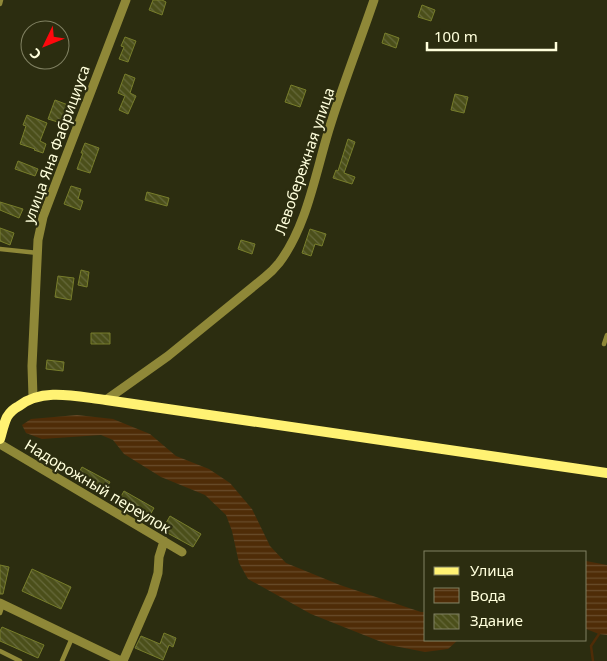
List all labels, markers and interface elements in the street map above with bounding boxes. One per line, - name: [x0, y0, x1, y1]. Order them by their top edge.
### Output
- north arrow: [20, 20, 70, 70]
- scale bar: [427, 20, 556, 52]
- text: 100 m: [434, 26, 478, 46]
- text: С: [25, 44, 45, 64]
- street label: улица Яна Фабрициуса: [18, 62, 94, 226]
- street label: Левобережная улица: [269, 85, 339, 237]
- street label: Надорожный переулок: [21, 434, 175, 538]
- legend: [424, 551, 587, 641]
- text: Улица: [470, 560, 514, 580]
- text: Вода: [470, 585, 506, 605]
- text: Здание: [470, 610, 523, 630]

